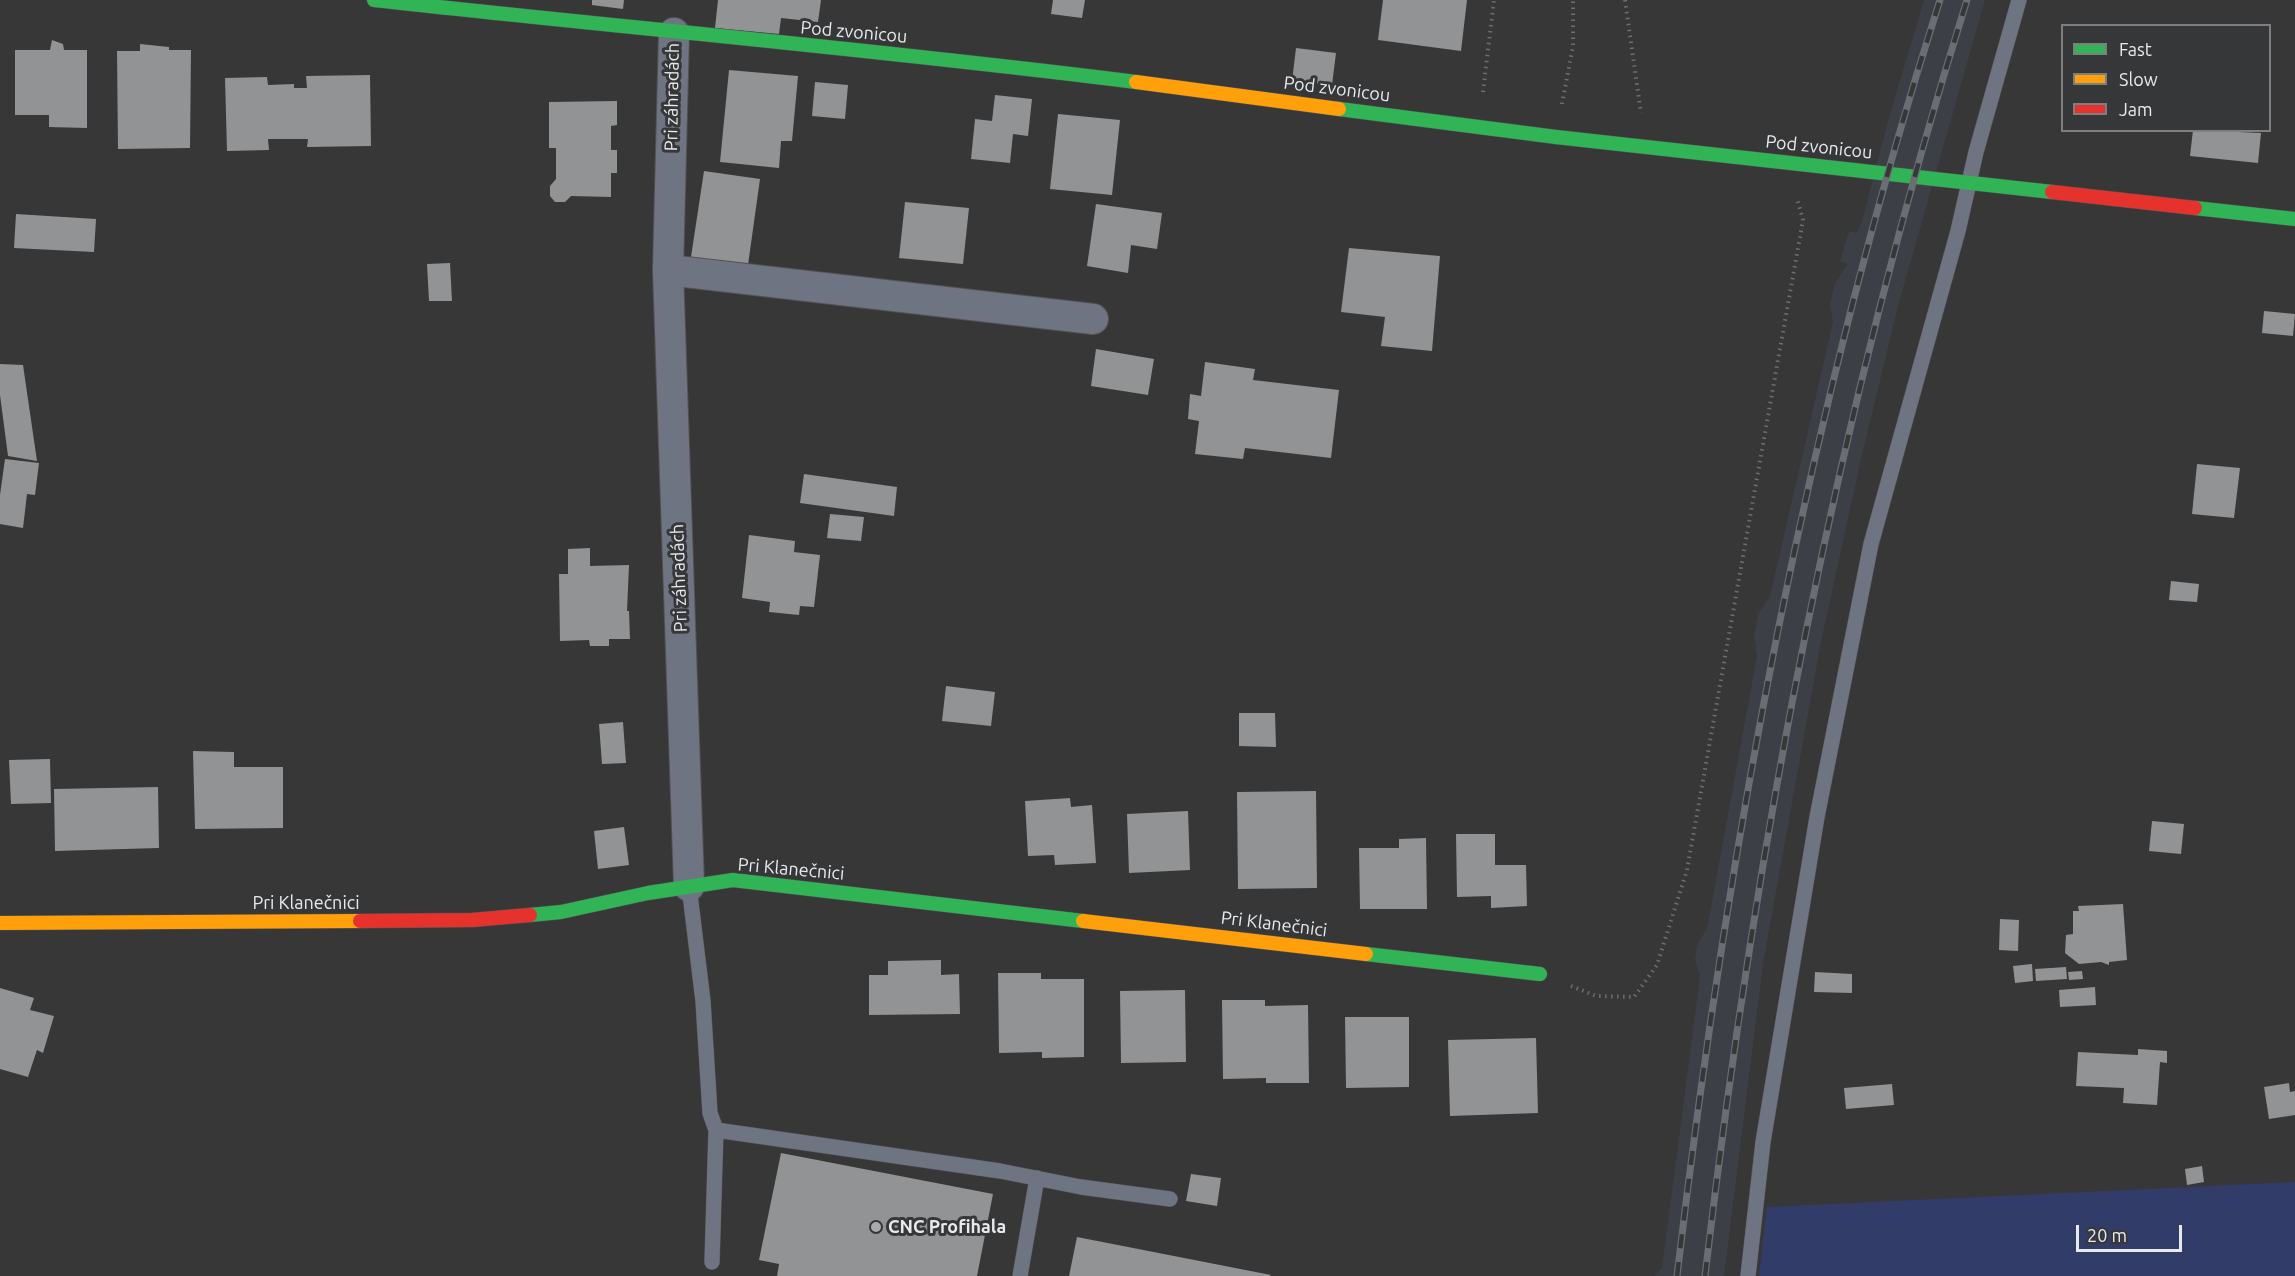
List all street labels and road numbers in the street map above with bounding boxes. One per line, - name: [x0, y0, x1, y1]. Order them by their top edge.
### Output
- street label: Pod zvonicou: [800, 17, 908, 47]
- street label: Pri záhradách: [660, 43, 684, 151]
- street label: Pod zvonicou: [1283, 72, 1391, 106]
- street label: Pod zvonicou: [1765, 131, 1873, 163]
- street label: Pri záhradách: [666, 523, 692, 633]
- street label: Pri Klanečnici: [737, 854, 845, 884]
- street label: Pri Klanečnici: [252, 892, 360, 914]
- street label: Pri Klanečnici: [1220, 907, 1328, 941]

